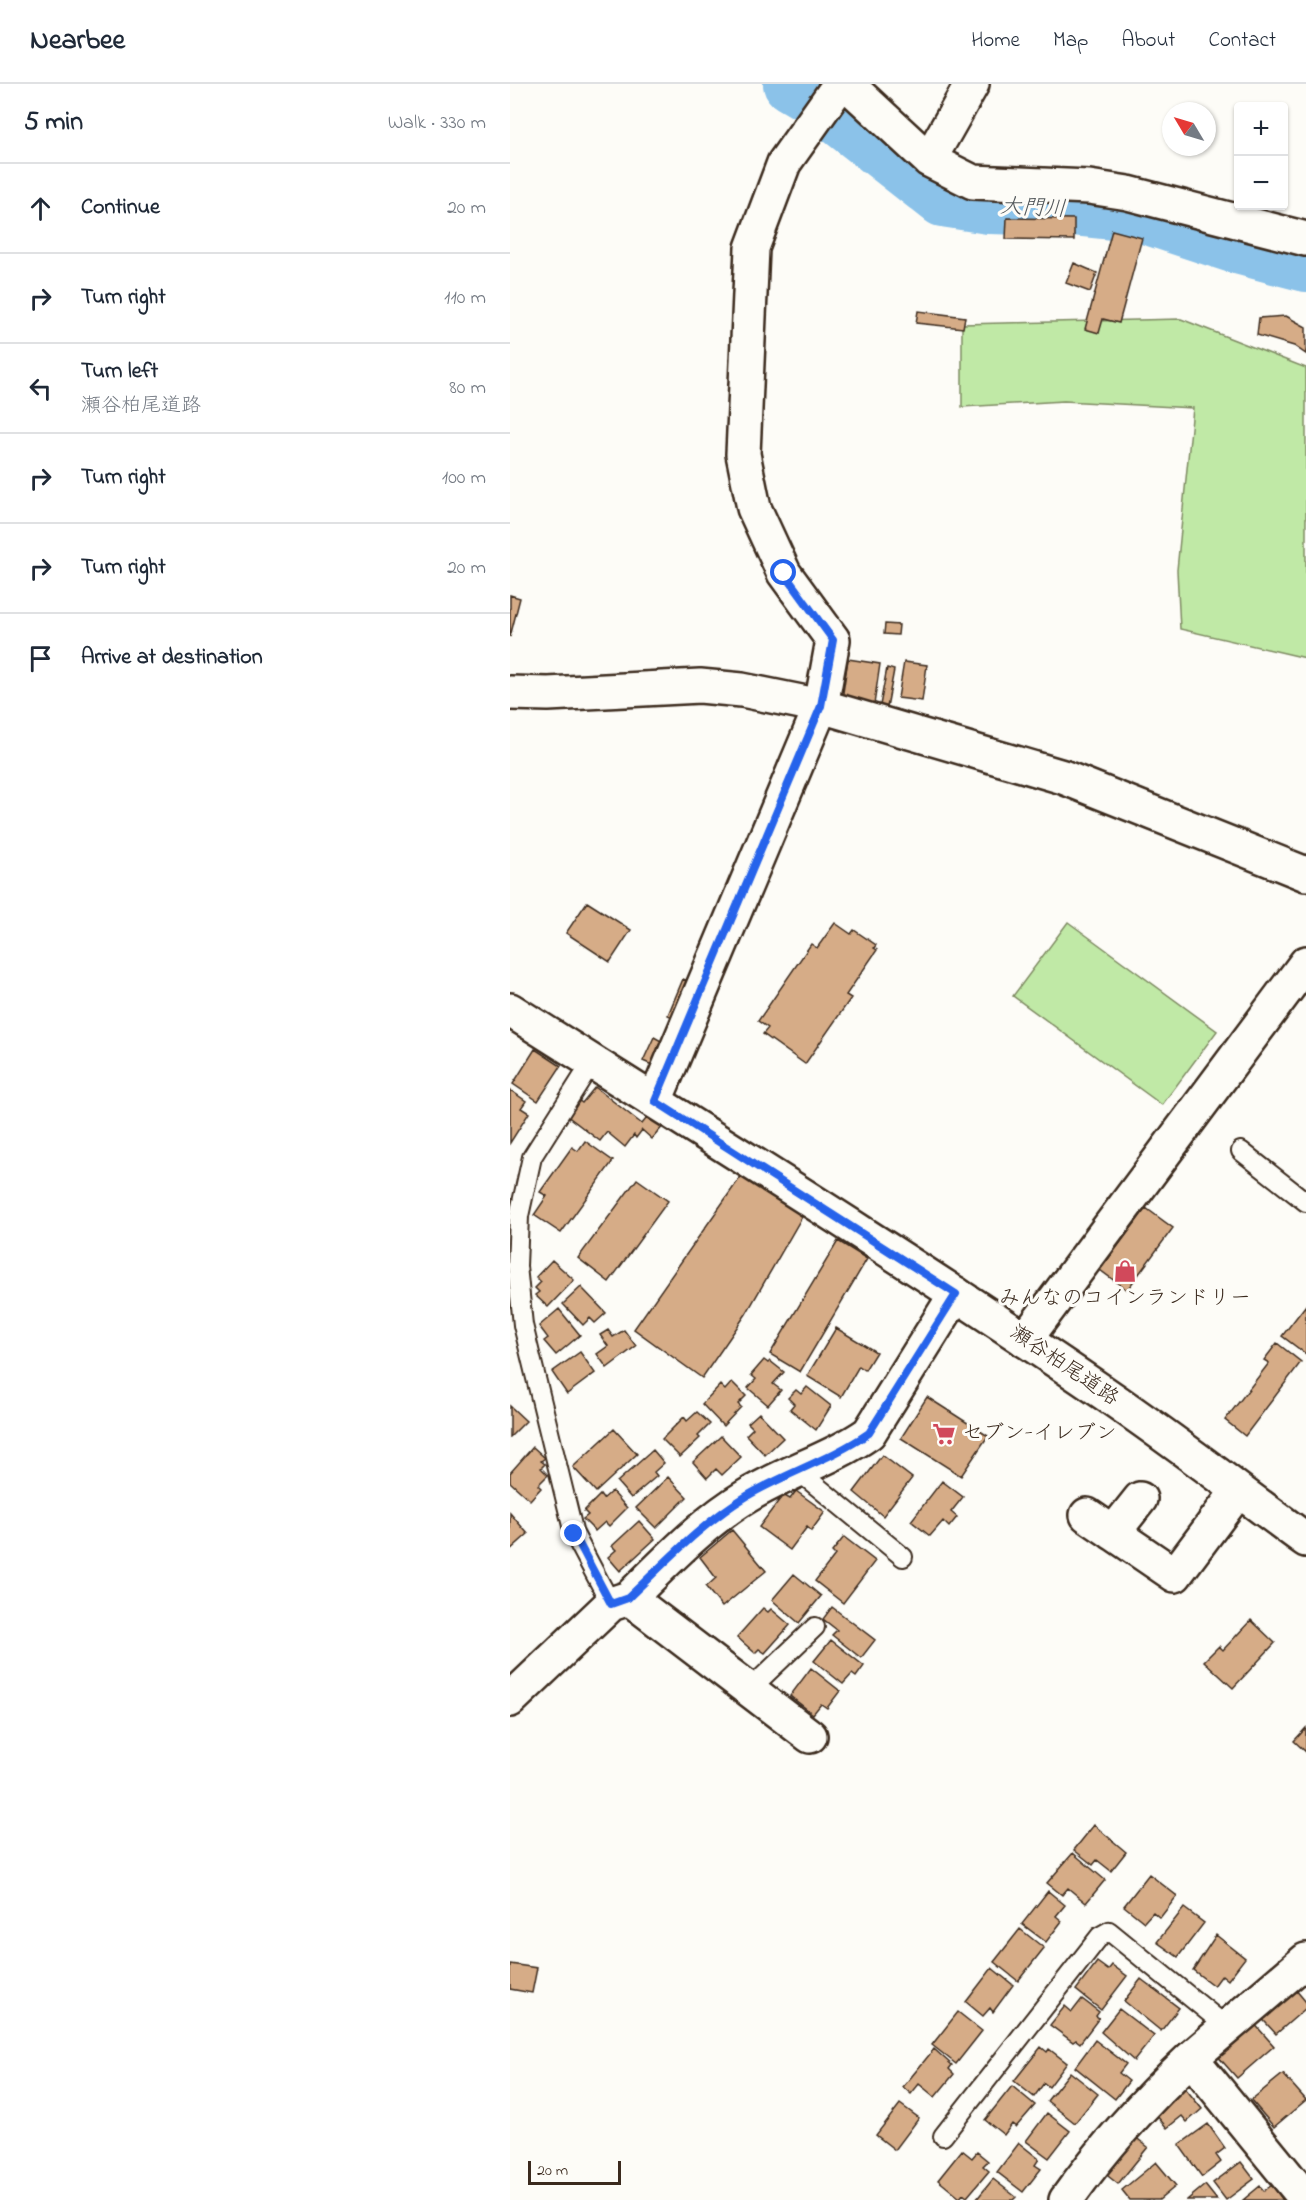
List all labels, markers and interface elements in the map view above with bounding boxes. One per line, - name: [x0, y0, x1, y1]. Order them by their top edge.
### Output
- text: Nearbee: [30, 21, 125, 62]
- text: Home: [971, 26, 1020, 56]
- text: Map: [1053, 26, 1088, 56]
- text: About: [1121, 26, 1175, 56]
- text: Contact: [1208, 26, 1276, 56]
- north arrow: [1162, 102, 1216, 156]
- map controls: [1234, 102, 1288, 210]
- button: +: [1234, 102, 1288, 156]
- text: 5 min: [24, 104, 83, 142]
- text: Walk · 330 m: [388, 109, 486, 138]
- button: −: [1234, 156, 1288, 210]
- water label: 大門川: [999, 191, 1067, 227]
- icon: ahead: [24, 192, 57, 225]
- text: Continue: [81, 192, 160, 224]
- text: 20 m: [447, 194, 486, 223]
- icon: right: [24, 282, 57, 315]
- text: Turn right: [81, 282, 166, 314]
- text: 110 m: [444, 284, 486, 313]
- text: Turn left: [81, 356, 158, 388]
- icon: left: [24, 372, 57, 405]
- text: 80 m: [449, 374, 486, 403]
- text: 瀬谷柏尾道路: [81, 392, 201, 421]
- icon: right: [24, 462, 57, 495]
- text: Turn right: [81, 462, 166, 494]
- text: 100 m: [442, 464, 486, 493]
- icon: right: [24, 552, 57, 585]
- text: Turn right: [81, 552, 166, 584]
- text: 20 m: [447, 554, 486, 583]
- route start: [770, 559, 796, 585]
- icon: arrive: [24, 642, 57, 675]
- text: Arrive at destination: [81, 642, 263, 674]
- shop icon: みんなのコインランドリー: [1112, 1258, 1138, 1284]
- place label: みんなのコインランドリー: [999, 1284, 1251, 1314]
- street label: 瀬谷柏尾道路: [1003, 1318, 1125, 1414]
- place label: セブン-イレブン: [962, 1419, 1117, 1449]
- supermarket icon: セブン-イレブン: [931, 1421, 957, 1447]
- route end: [560, 1520, 586, 1546]
- scale bar: [528, 2158, 621, 2186]
- text: 20 m: [537, 2159, 568, 2183]

